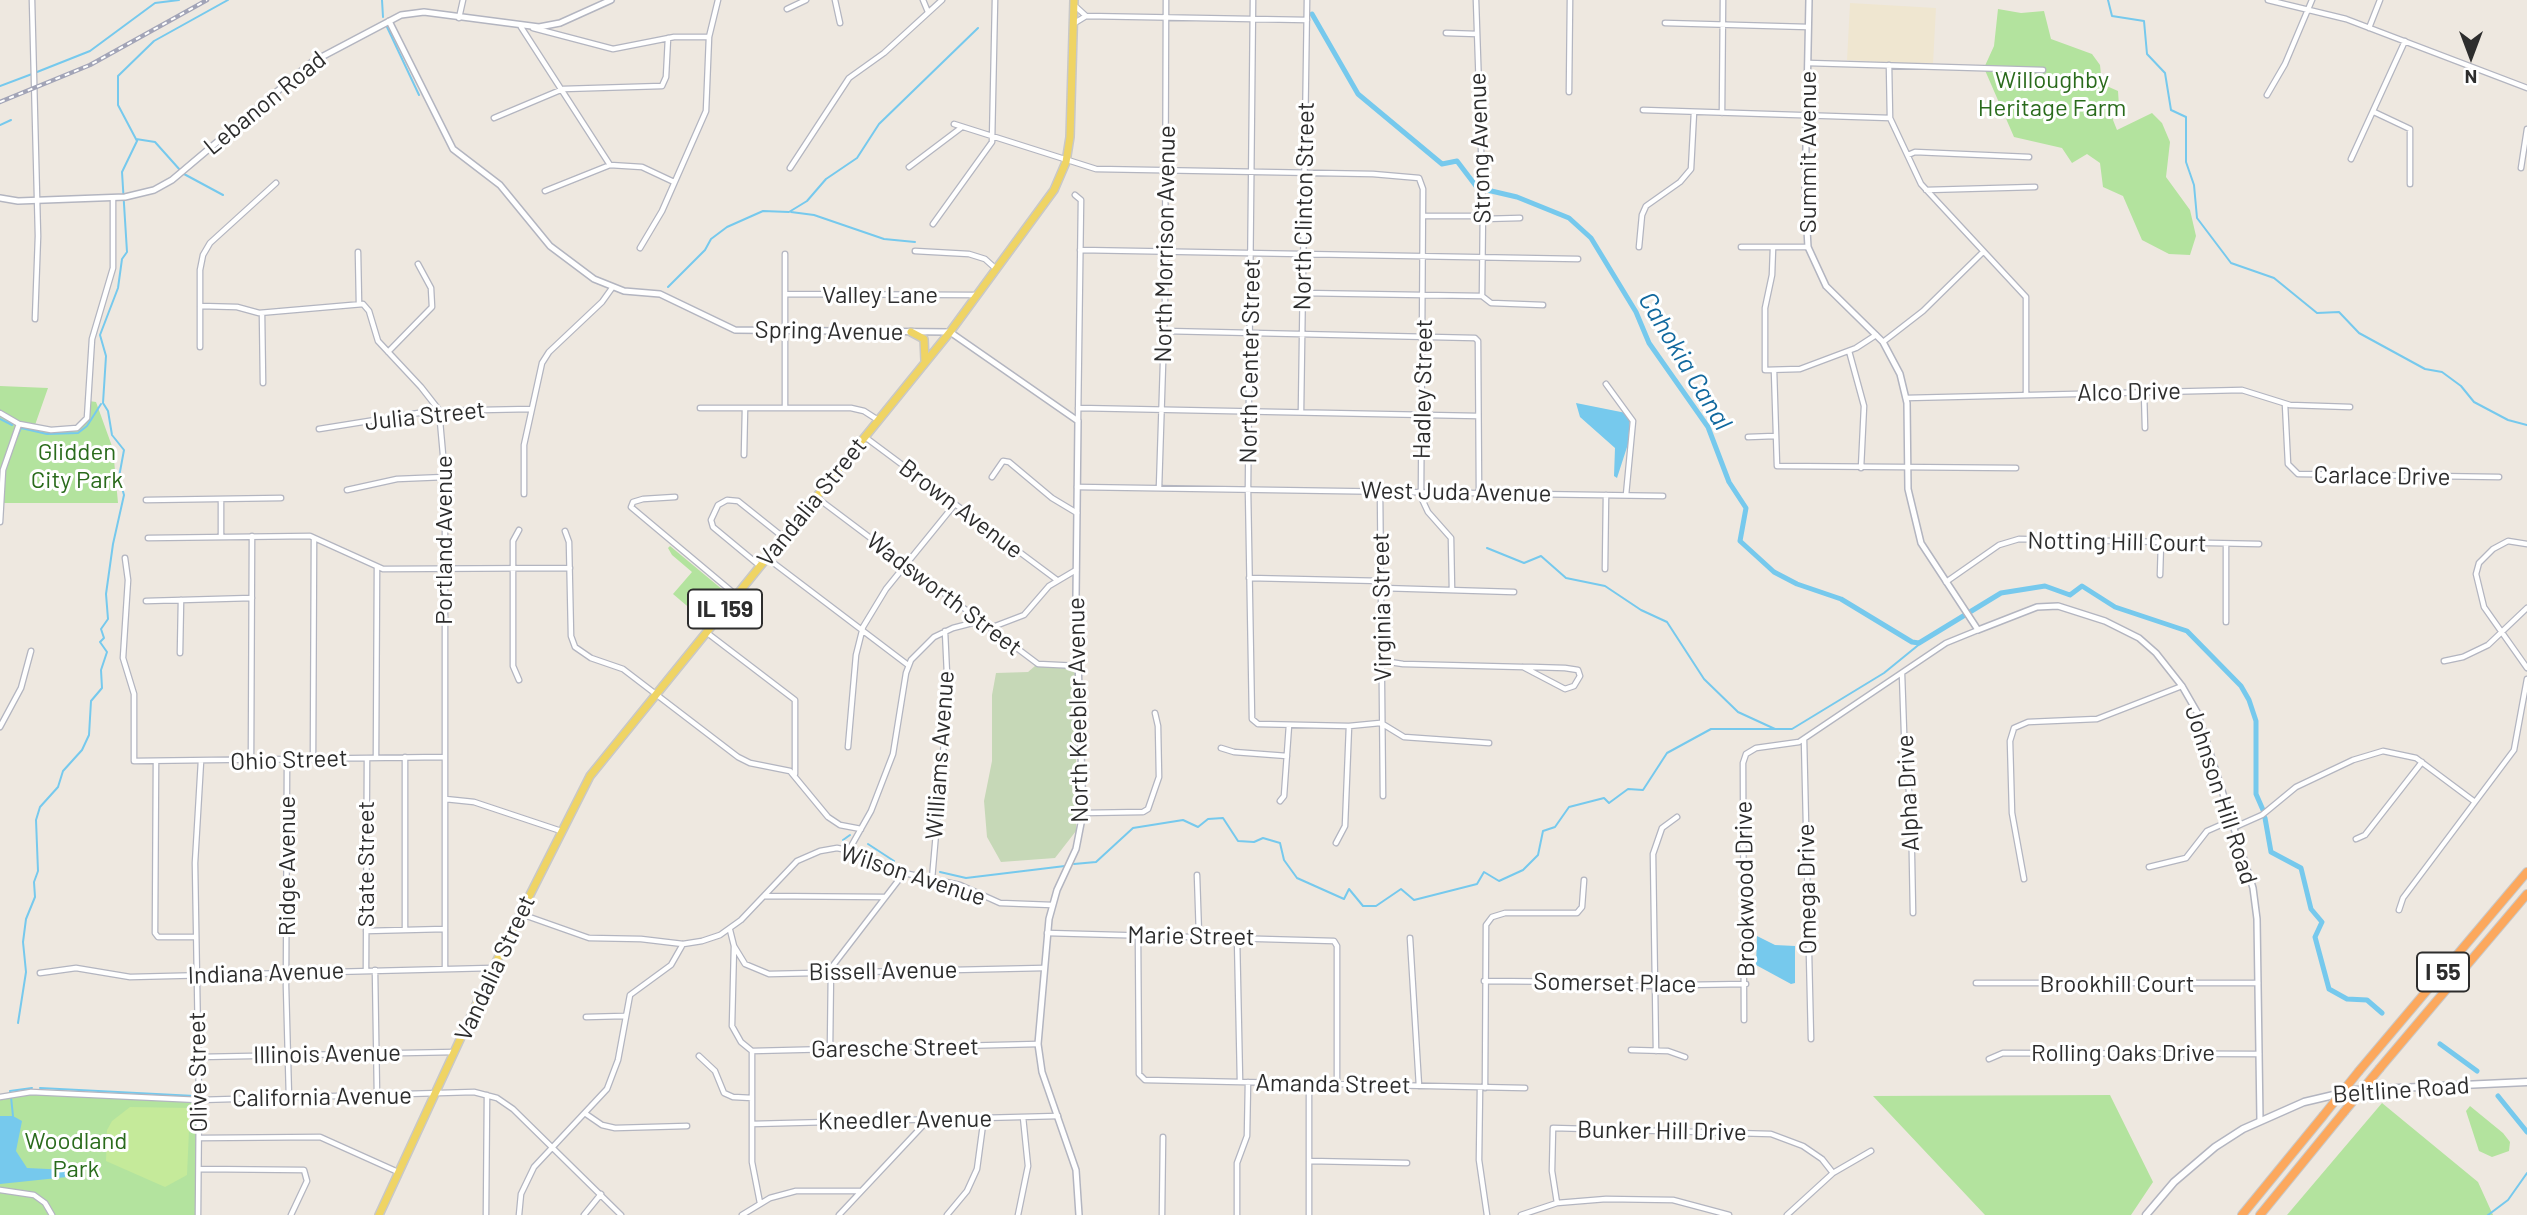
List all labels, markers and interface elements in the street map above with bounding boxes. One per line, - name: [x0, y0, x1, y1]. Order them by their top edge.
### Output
- north arrow: [2436, 21, 2506, 91]
- street label: Lebanon Road: [198, 45, 332, 161]
- park label: Willoughby Heritage Farm: [1978, 66, 2126, 122]
- text: N: [2465, 66, 2477, 89]
- street label: Summit Avenue: [1794, 71, 1822, 233]
- street label: Strong Avenue: [1463, 72, 1497, 224]
- street label: North Clinton Street: [1288, 101, 1320, 311]
- street label: North Morrison Avenue: [1149, 125, 1181, 363]
- street label: North Center Street: [1234, 258, 1266, 464]
- street label: Valley Lane: [822, 281, 938, 309]
- water label: Cahokia Canal: [1631, 286, 1739, 436]
- street label: Spring Avenue: [754, 315, 904, 347]
- street label: Hadley Street: [1407, 319, 1439, 459]
- street label: Alco Drive: [2077, 377, 2181, 407]
- street label: Julia Street: [363, 395, 487, 437]
- street label: Vandalia Street: [751, 432, 873, 572]
- park label: Glidden City Park: [31, 438, 123, 494]
- street label: Brown Avenue: [893, 453, 1029, 565]
- street label: Portland Avenue: [430, 455, 458, 625]
- street label: Carlace Drive: [2313, 460, 2451, 492]
- street label: West Juda Avenue: [1360, 476, 1552, 508]
- street label: Wadsworth Street: [861, 526, 1027, 662]
- street label: Notting Hill Court: [2027, 526, 2207, 558]
- street label: Virginia Street: [1366, 532, 1398, 682]
- road number: IL 159: [688, 590, 762, 628]
- street label: North Keebler Avenue: [1062, 597, 1094, 823]
- street label: Williams Avenue: [920, 670, 960, 840]
- street label: Johnson Hill Road: [2179, 702, 2263, 888]
- street label: Alpha Drive: [1891, 734, 1925, 852]
- street label: Ohio Street: [230, 744, 348, 776]
- street label: Ridge Avenue: [273, 796, 301, 936]
- street label: State Street: [352, 801, 380, 927]
- street label: Brookwood Drive: [1729, 801, 1761, 977]
- street label: Omega Drive: [1791, 823, 1823, 955]
- street label: Wilson Avenue: [837, 838, 989, 912]
- street label: Vandalia Street: [449, 890, 541, 1046]
- street label: Marie Street: [1127, 920, 1255, 952]
- road number: I 55: [2417, 953, 2469, 992]
- street label: Bissell Avenue: [808, 955, 958, 987]
- street label: Indiana Avenue: [187, 956, 345, 990]
- street label: Somerset Place: [1533, 967, 1697, 999]
- street label: Brookhill Court: [2039, 970, 2195, 998]
- street label: Olive Street: [183, 1011, 213, 1133]
- street label: Garesche Street: [811, 1032, 979, 1064]
- street label: Illinois Avenue: [253, 1038, 401, 1070]
- street label: Rolling Oaks Drive: [2031, 1039, 2215, 1067]
- street label: Amanda Street: [1255, 1068, 1411, 1100]
- street label: Beltline Road: [2332, 1071, 2470, 1109]
- street label: California Avenue: [232, 1081, 412, 1113]
- street label: Kneedler Avenue: [818, 1104, 992, 1136]
- street label: Bunker Hill Drive: [1577, 1115, 1747, 1147]
- park label: Woodland Park: [25, 1127, 127, 1183]

